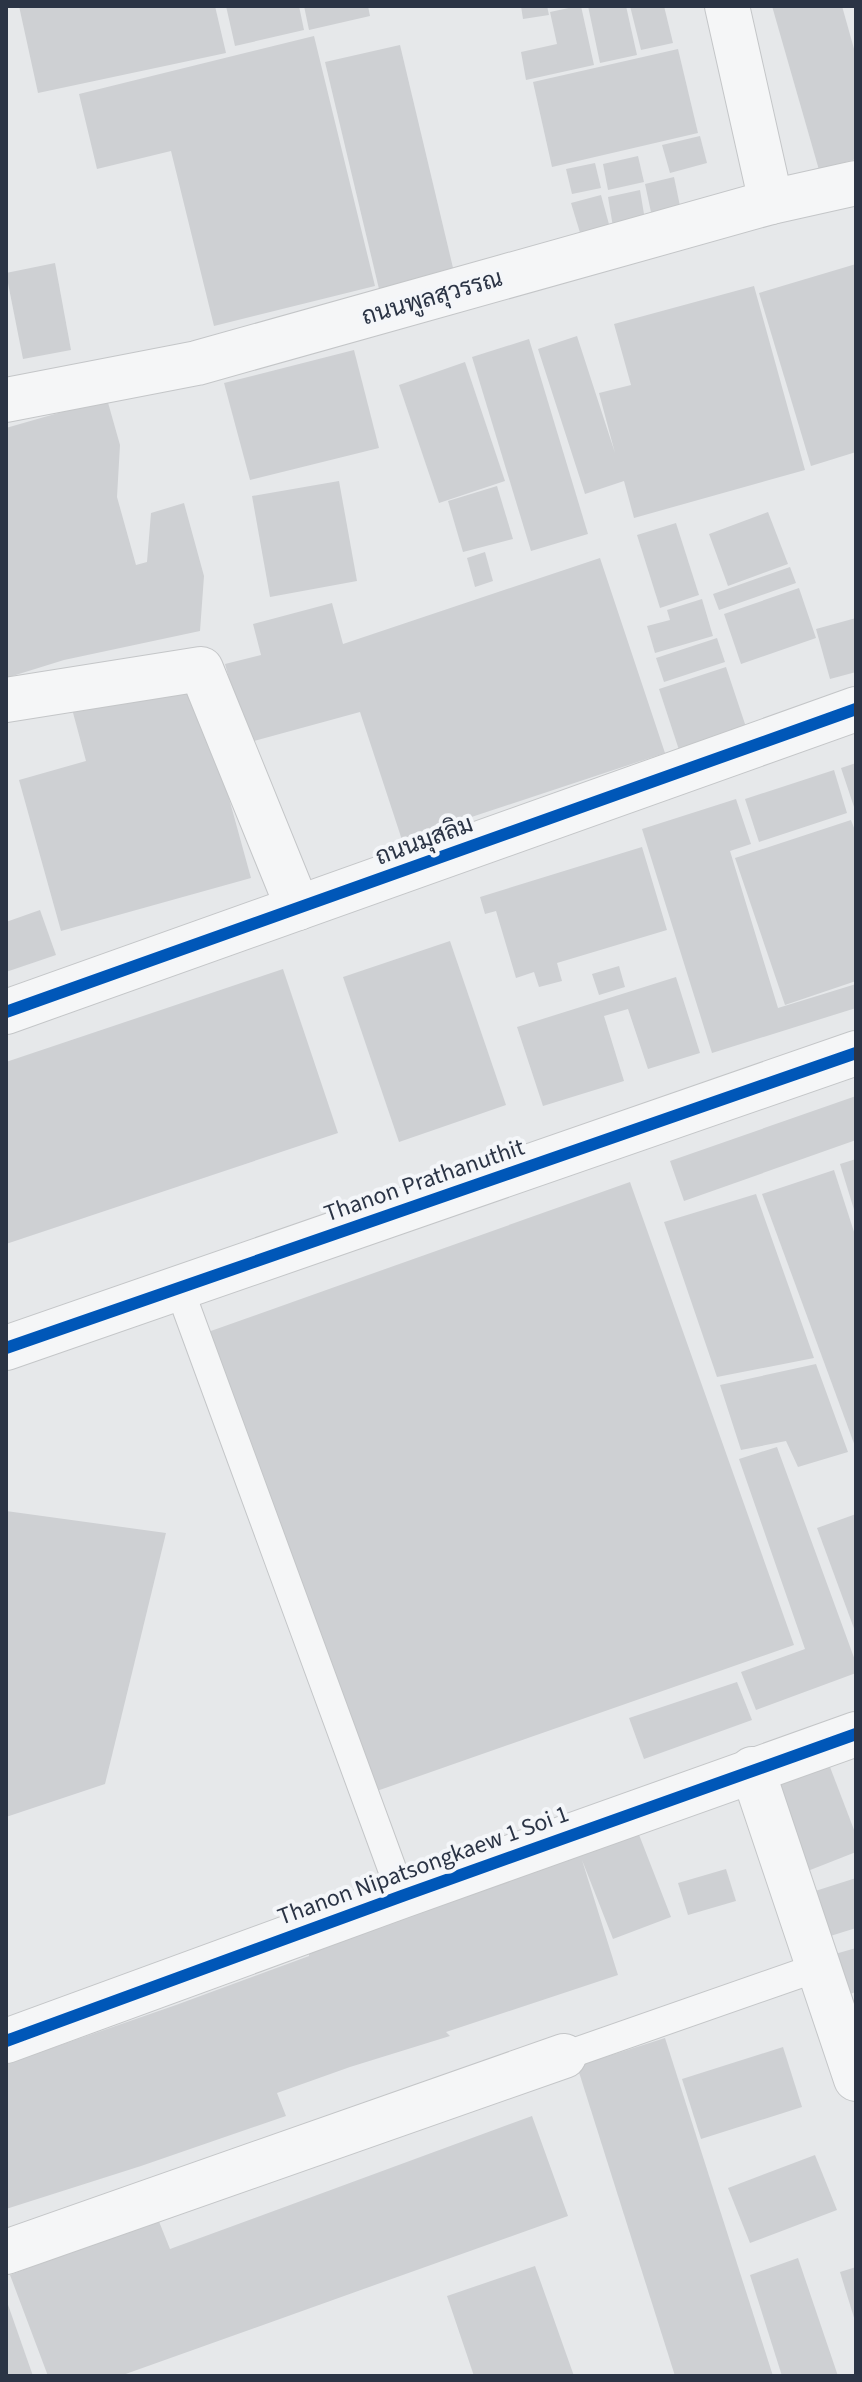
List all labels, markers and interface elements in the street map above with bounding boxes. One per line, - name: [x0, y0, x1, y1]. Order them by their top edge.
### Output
- street label: ถนนพูลสุวรรณ: [358, 261, 507, 334]
- street label: ถนนมุสลิม: [370, 807, 478, 874]
- street label: Thanon Prathanuthit: [319, 1130, 529, 1231]
- street label: Thanon Nipatsongkaew 1 Soi 1: [273, 1796, 574, 1934]

